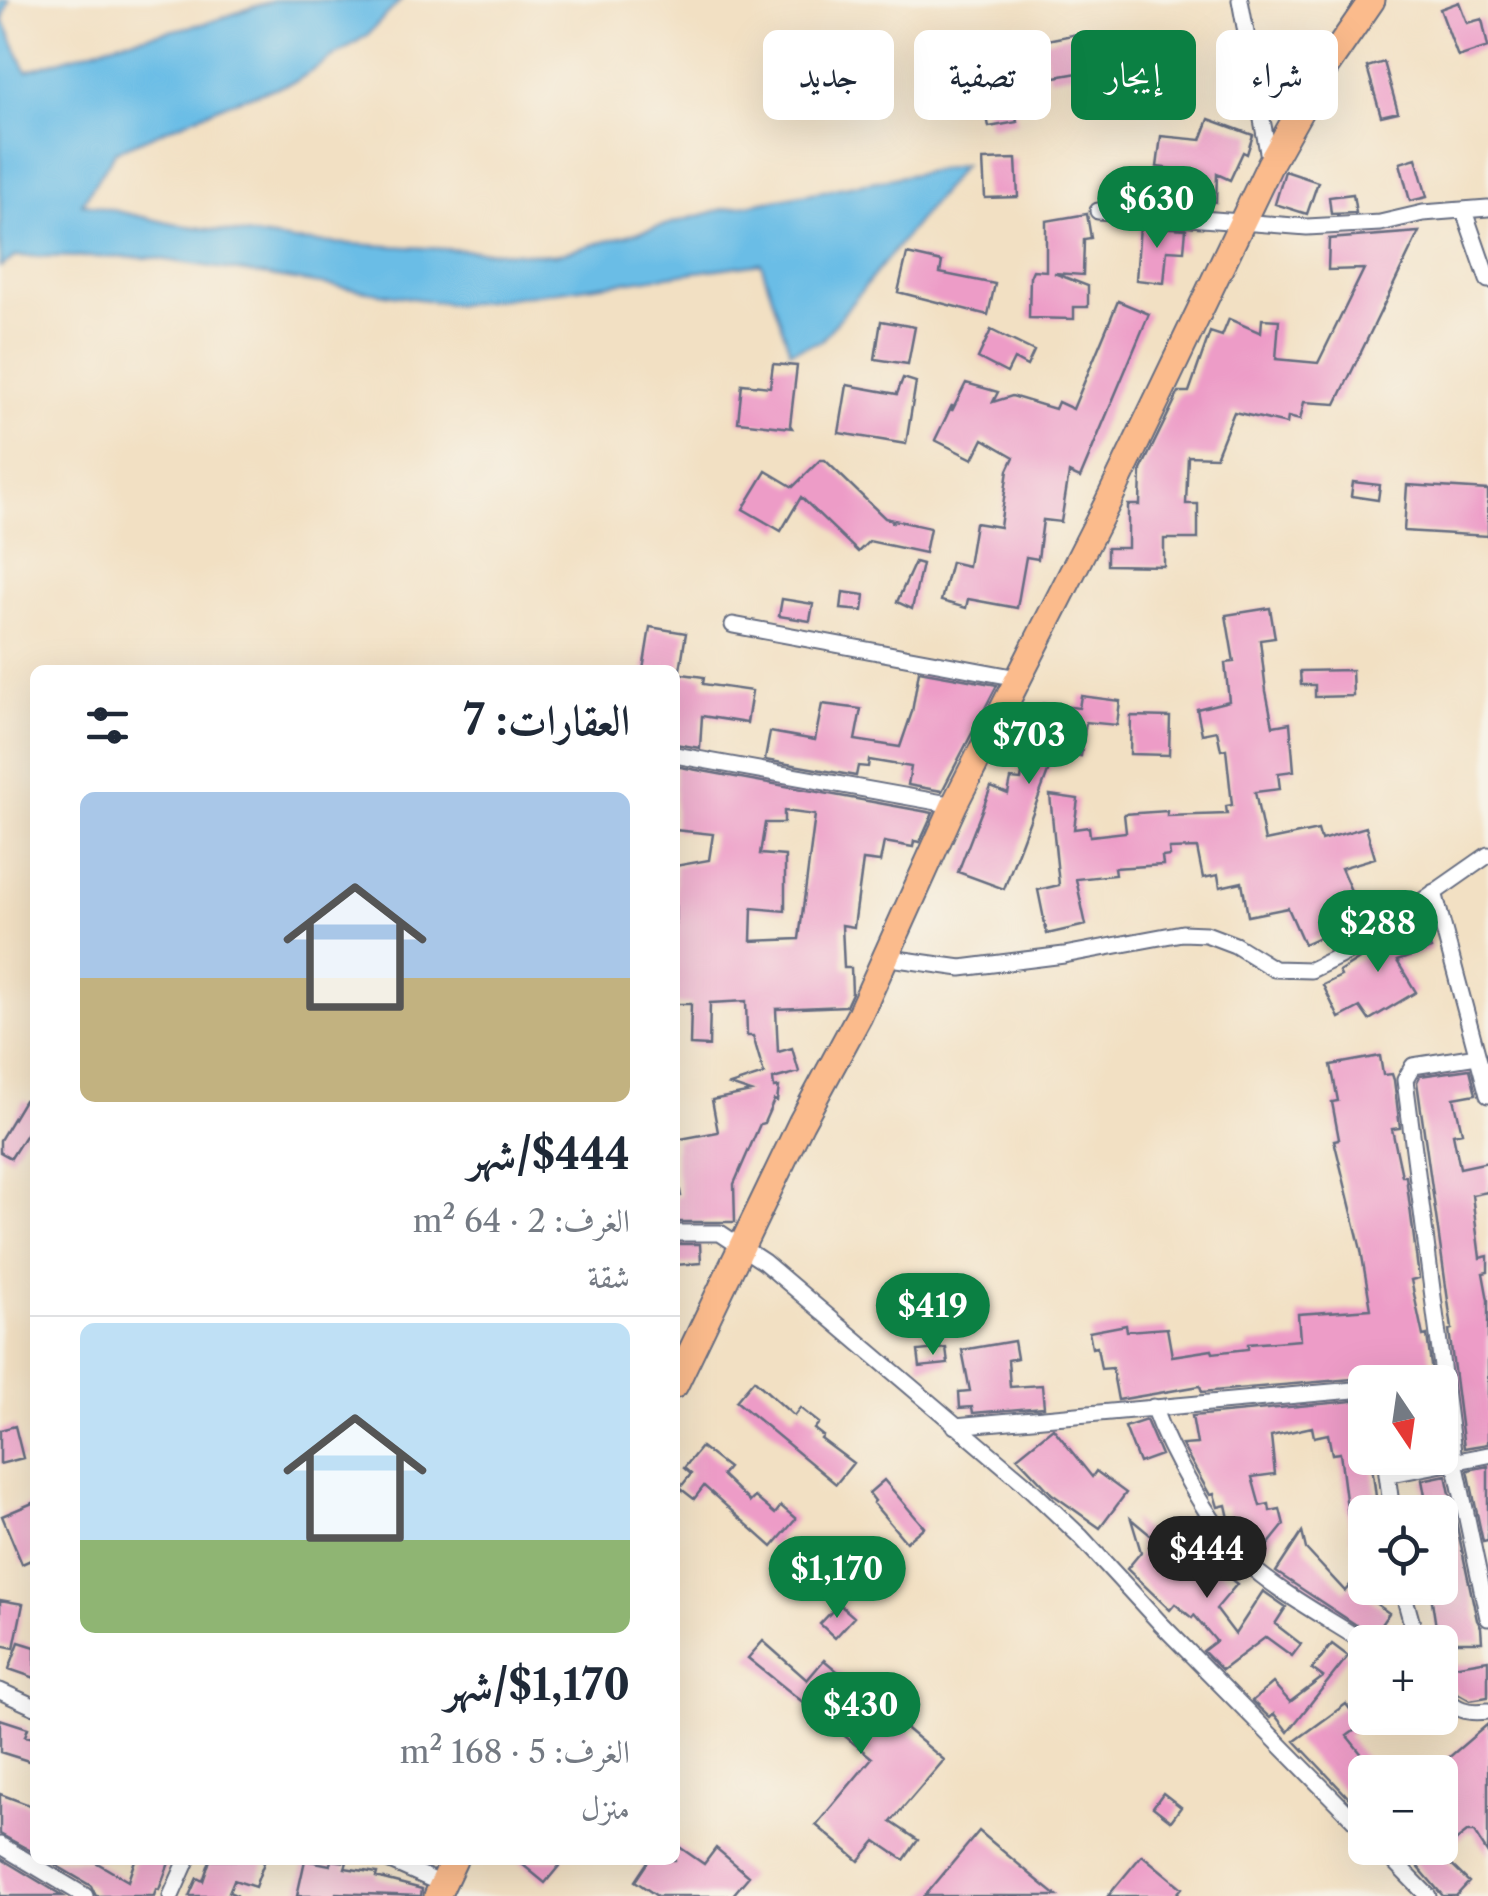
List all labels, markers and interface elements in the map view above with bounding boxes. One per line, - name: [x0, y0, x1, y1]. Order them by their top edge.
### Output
- chip: جديد: [763, 30, 894, 120]
- chip: تصفية: [914, 30, 1051, 120]
- chip: إيجار: [1071, 30, 1196, 120]
- chip: شراء: [1216, 30, 1338, 120]
- pin: $630: [1098, 166, 1216, 251]
- text: $630: [1119, 179, 1195, 218]
- text: العقارات: 7: [463, 694, 630, 746]
- icon: filters: [80, 698, 135, 753]
- pin: $703: [970, 702, 1088, 787]
- text: $703: [992, 715, 1066, 754]
- icon: home: [265, 857, 445, 1037]
- pin: $288: [1319, 890, 1437, 975]
- text: $288: [1340, 903, 1416, 942]
- text: $444/شهر: [468, 1128, 630, 1180]
- text: الغرف: 2 · 64 m²: [413, 1201, 630, 1240]
- text: شقة: [588, 1257, 630, 1296]
- pin: $419: [874, 1273, 992, 1358]
- text: $419: [898, 1286, 968, 1325]
- north arrow: [1348, 1365, 1458, 1475]
- map controls: [1348, 1365, 1458, 1865]
- icon: home: [265, 1388, 445, 1568]
- button: locate: [1348, 1495, 1458, 1605]
- pin: $444: [1148, 1516, 1266, 1601]
- text: $444: [1170, 1529, 1244, 1568]
- pin: $1,170: [756, 1536, 918, 1621]
- text: $1,170: [791, 1549, 883, 1588]
- button: +: [1348, 1625, 1458, 1735]
- text: $1,170/شهر: [445, 1659, 630, 1711]
- pin: $430: [802, 1672, 920, 1757]
- text: $430: [823, 1685, 899, 1724]
- text: الغرف: 5 · 168 m²: [400, 1732, 630, 1771]
- button: −: [1348, 1755, 1458, 1865]
- text: منزل: [581, 1788, 630, 1827]

